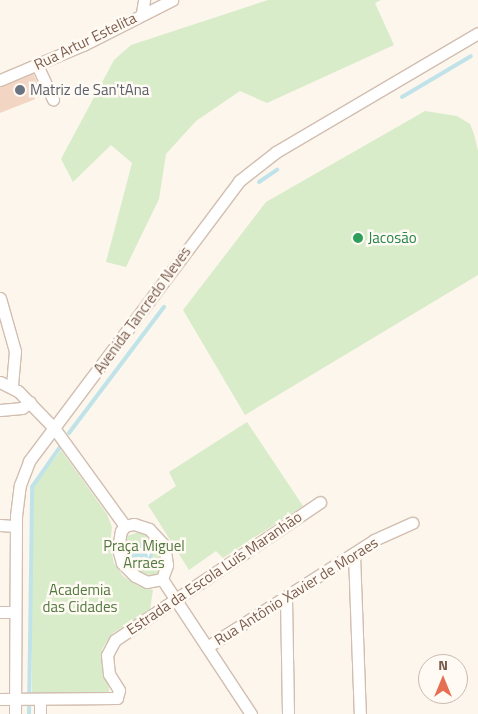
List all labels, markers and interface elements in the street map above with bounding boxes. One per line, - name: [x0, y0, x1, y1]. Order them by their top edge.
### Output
- street label: Rua Artur Estelita: [31, 8, 139, 74]
- place label: Matriz de San'tAna: [30, 81, 149, 99]
- marker: Matriz de San'tAna: [14, 84, 26, 96]
- place label: Jacosão: [368, 229, 417, 247]
- marker: Jacosão: [352, 232, 364, 244]
- street label: Avenida Tancredo Neves: [90, 243, 194, 377]
- street label: Estrada da Escola Luís Maranhão: [123, 507, 305, 639]
- street label: Rua Antônio Xavier de Moraes: [211, 533, 381, 649]
- park label: Praça Miguel Arraes: [103, 536, 185, 571]
- park label: Academia das Cidades: [42, 580, 118, 615]
- north arrow: [418, 654, 468, 704]
- text: N: [438, 654, 448, 675]

